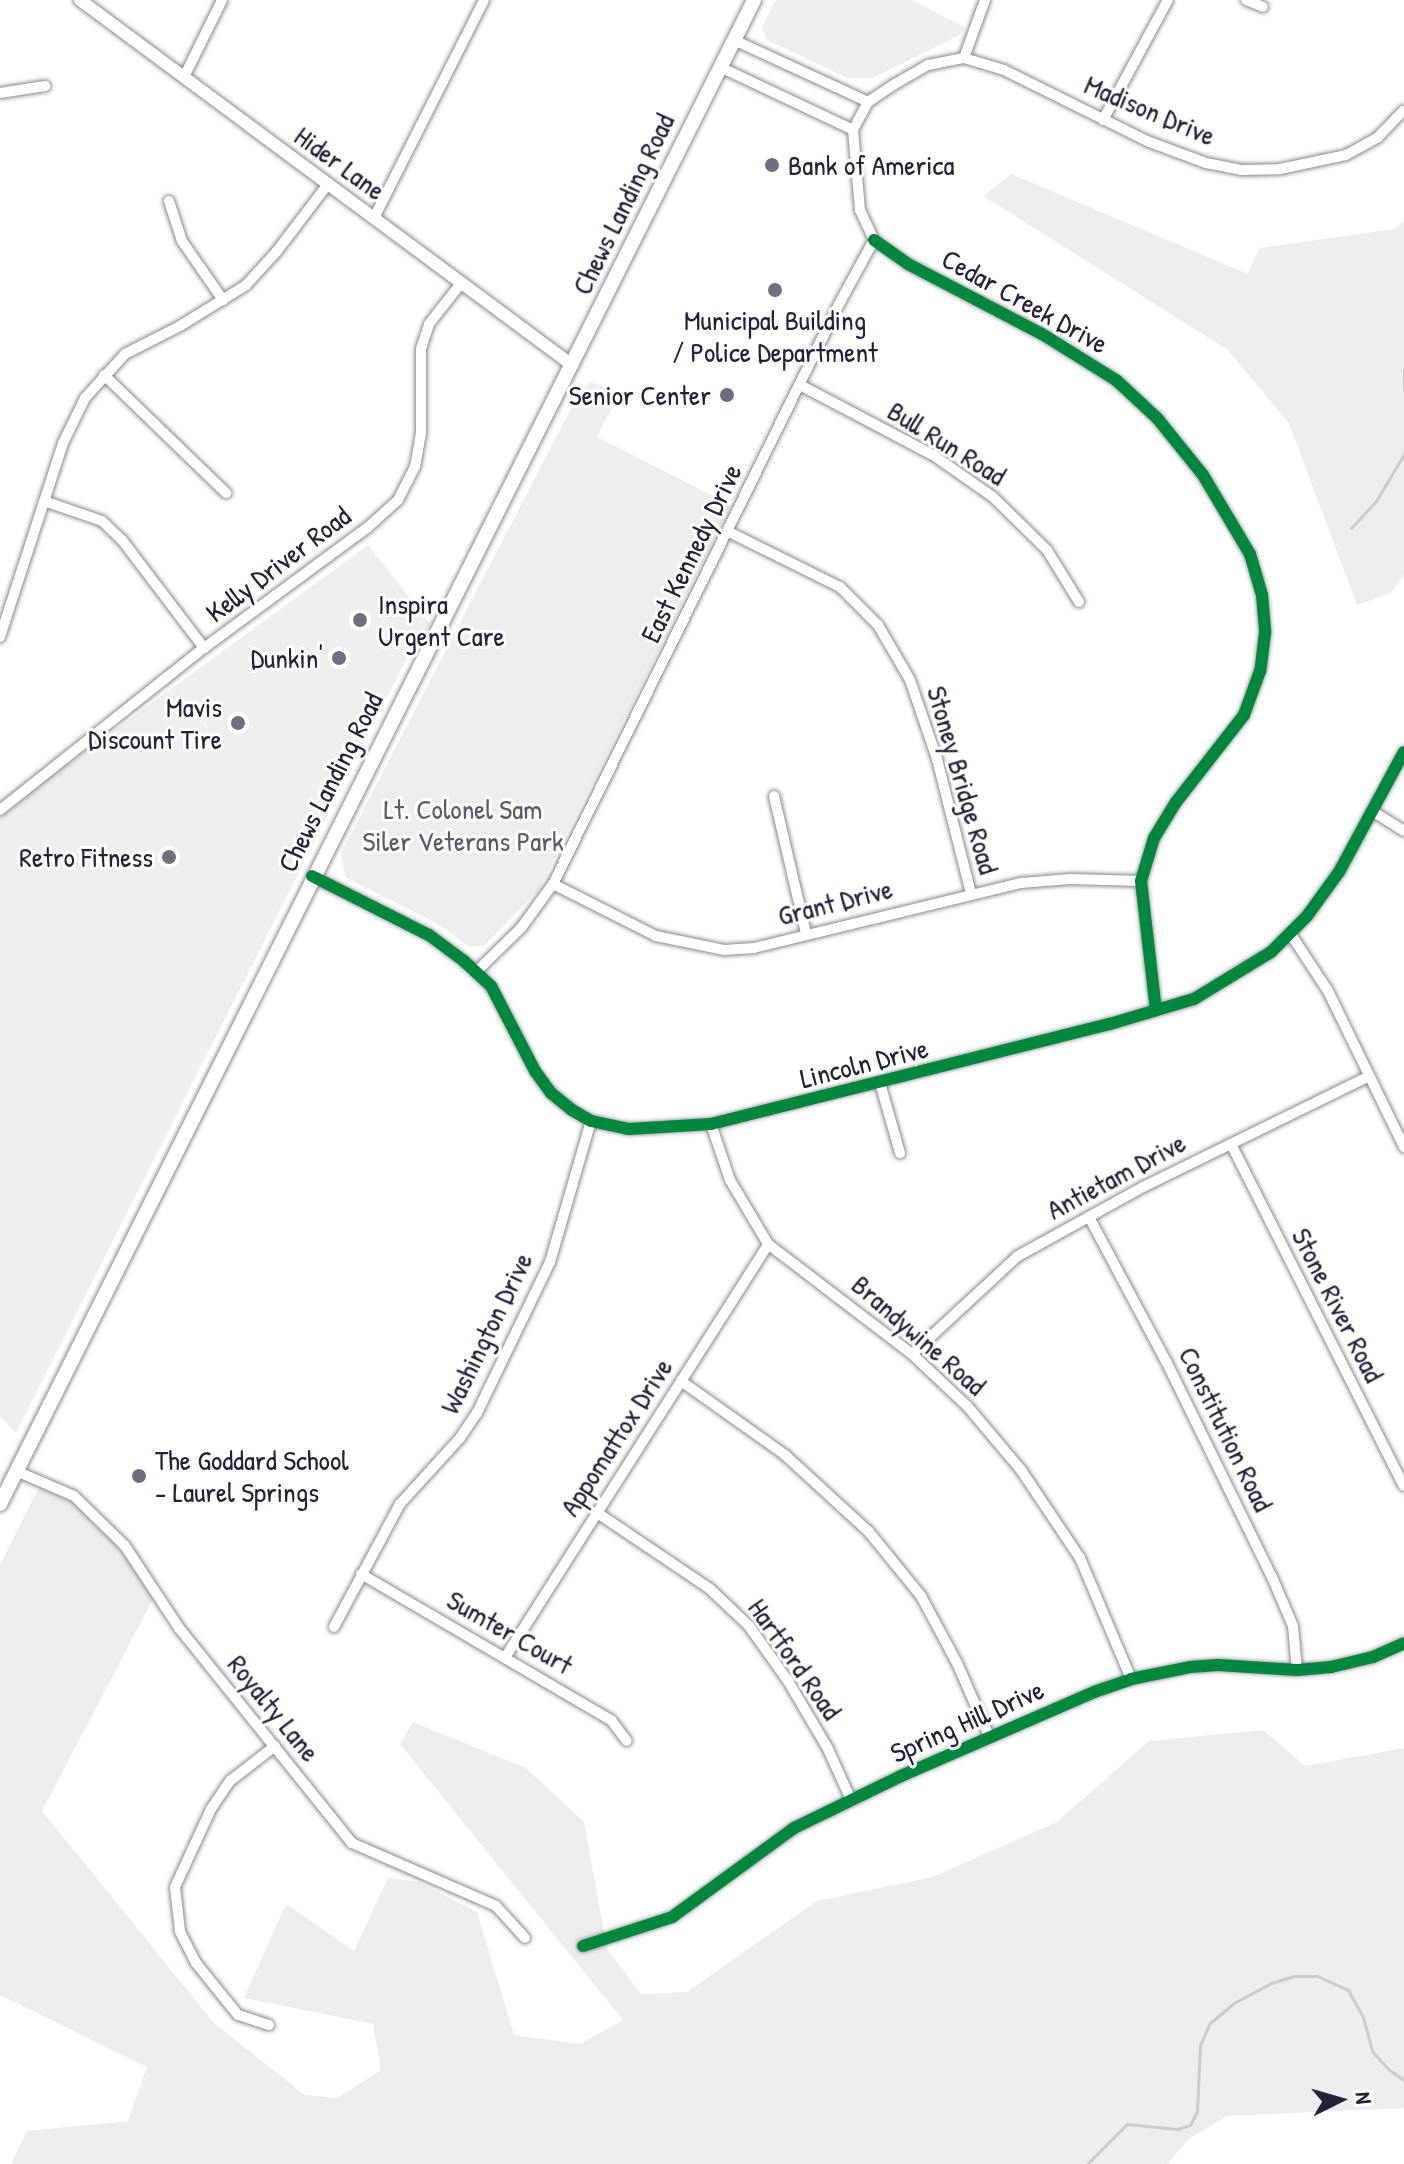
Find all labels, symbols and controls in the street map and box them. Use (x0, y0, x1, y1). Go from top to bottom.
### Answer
street label: Madison Drive (1080, 67, 1220, 153)
street label: Chews Landing Road (565, 108, 681, 300)
street label: Hider Lane (288, 119, 392, 207)
place label: Bank of America (788, 148, 954, 182)
marker: Bank of America (763, 156, 781, 174)
street label: Cedar Creek Drive (936, 242, 1114, 360)
marker: Municipal Building / Police Department (766, 281, 784, 299)
place label: Municipal Building / Police Department (672, 303, 878, 369)
place label: Senior Center (569, 378, 711, 412)
marker: Senior Center (718, 386, 736, 404)
street label: Bull Run Road (882, 394, 1012, 492)
street label: East Kennedy Drive (633, 458, 749, 648)
street label: Kelly Driver Road (199, 499, 357, 629)
place label: Inspira Urgent Care (378, 587, 505, 653)
marker: Inspira Urgent Care (349, 609, 371, 631)
place label: Dunkin' (251, 641, 323, 675)
marker: Dunkin' (330, 649, 348, 667)
street label: Stoney Bridge Road (920, 682, 1006, 878)
street label: Chews Landing Road (270, 687, 390, 877)
place label: Mavis Discount Tire (88, 690, 222, 756)
marker: Mavis Discount Tire (229, 714, 247, 732)
park label: Lt. Colonel Sam Siler Veterans Park (362, 792, 564, 858)
place label: Retro Fitness (19, 840, 153, 874)
marker: Retro Fitness (160, 848, 178, 866)
street label: Grant Drive (774, 872, 896, 932)
street label: Lincoln Drive (797, 1031, 931, 1095)
street label: Antietam Drive (1041, 1125, 1191, 1227)
street label: Stone River Road (1285, 1222, 1391, 1388)
street label: Washington Drive (433, 1247, 539, 1419)
street label: Brandywine Road (845, 1268, 993, 1402)
street label: Constitution Road (1172, 1341, 1280, 1517)
street label: Appomattox Drive (553, 1352, 679, 1522)
place label: The Goddard School - Laurel Springs (155, 1443, 349, 1509)
marker: The Goddard School - Laurel Springs (130, 1467, 148, 1485)
street label: Sumter Court (441, 1583, 579, 1681)
street label: Hartford Road (741, 1592, 849, 1726)
street label: Royalty Lane (221, 1648, 327, 1768)
street label: Spring Hill Drive (885, 1672, 1049, 1770)
north arrow (1300, 2060, 1380, 2140)
text: N (1348, 2091, 1379, 2105)

